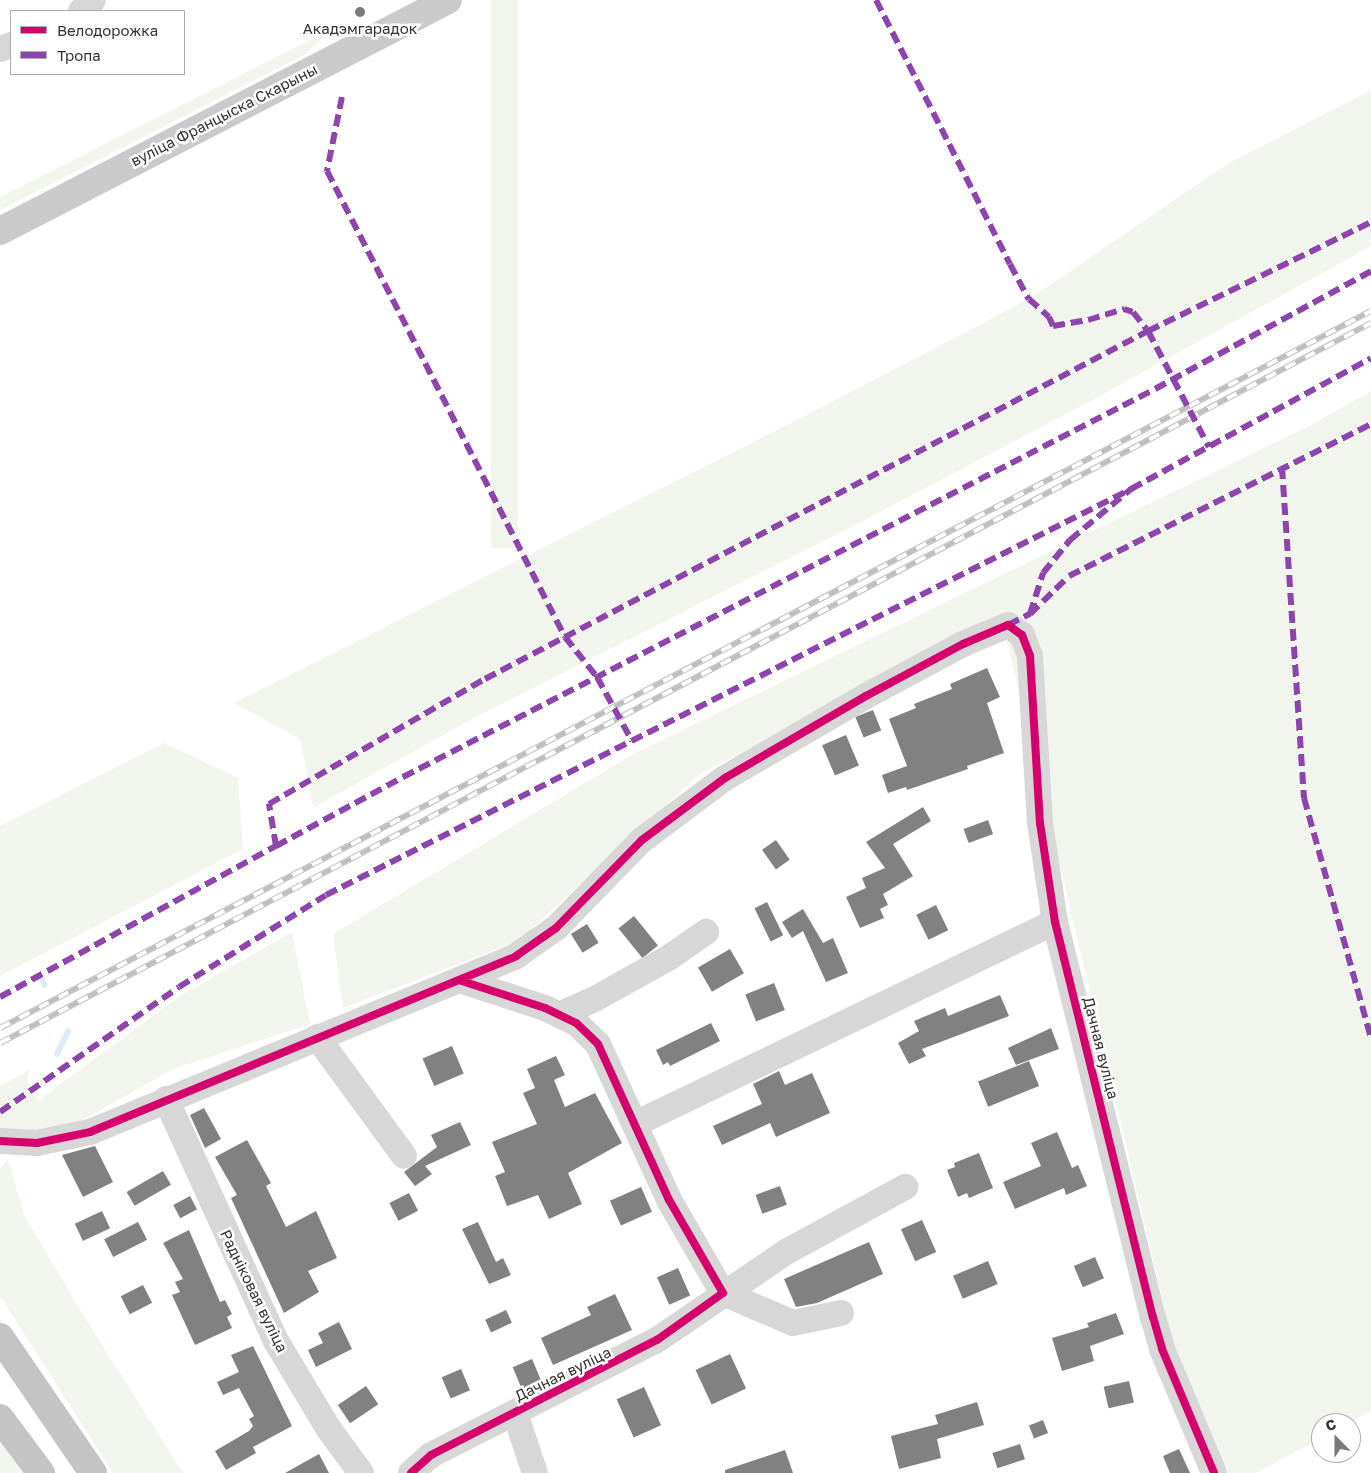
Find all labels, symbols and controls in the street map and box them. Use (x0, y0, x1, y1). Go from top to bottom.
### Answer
marker: Акадэмгарадок (354, 6, 366, 18)
legend (10, 10, 185, 75)
place label: Акадэмгарадок (303, 20, 417, 38)
text: Велодорожка (57, 21, 158, 39)
text: Тропа (57, 46, 101, 64)
street label: вуліца Францыска Скарыны (128, 60, 320, 170)
street label: Дачная вуліца (1080, 995, 1122, 1101)
street label: Радніковая вуліца (217, 1227, 291, 1355)
street label: Дачная вуліца (512, 1343, 614, 1405)
north arrow (1311, 1413, 1361, 1463)
text: С (1323, 1415, 1338, 1434)

